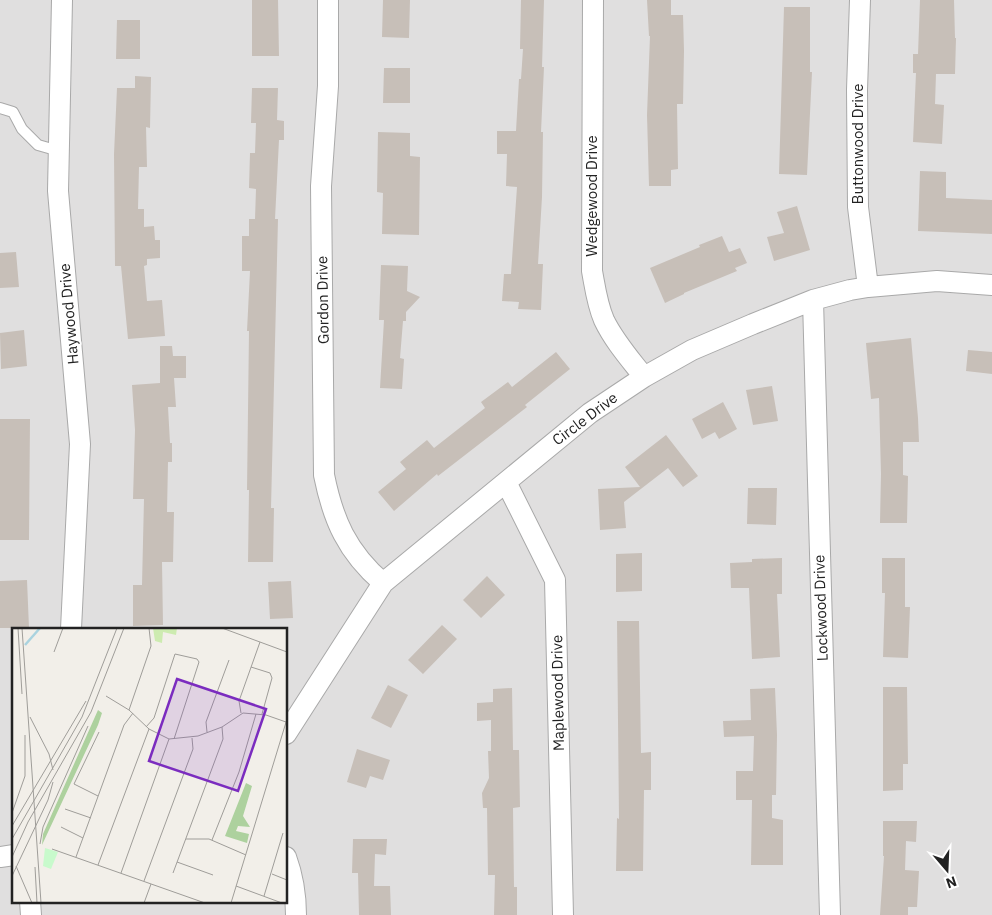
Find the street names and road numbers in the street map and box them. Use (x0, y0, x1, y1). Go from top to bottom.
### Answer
street label: Buttonwood Drive (848, 84, 867, 204)
street label: Wedgewood Drive (582, 135, 601, 257)
street label: Gordon Drive (312, 256, 333, 344)
street label: Haywood Drive (55, 263, 82, 365)
street label: Circle Drive (548, 388, 621, 449)
street label: Lockwood Drive (809, 554, 832, 662)
street label: Maplewood Drive (547, 635, 568, 751)

